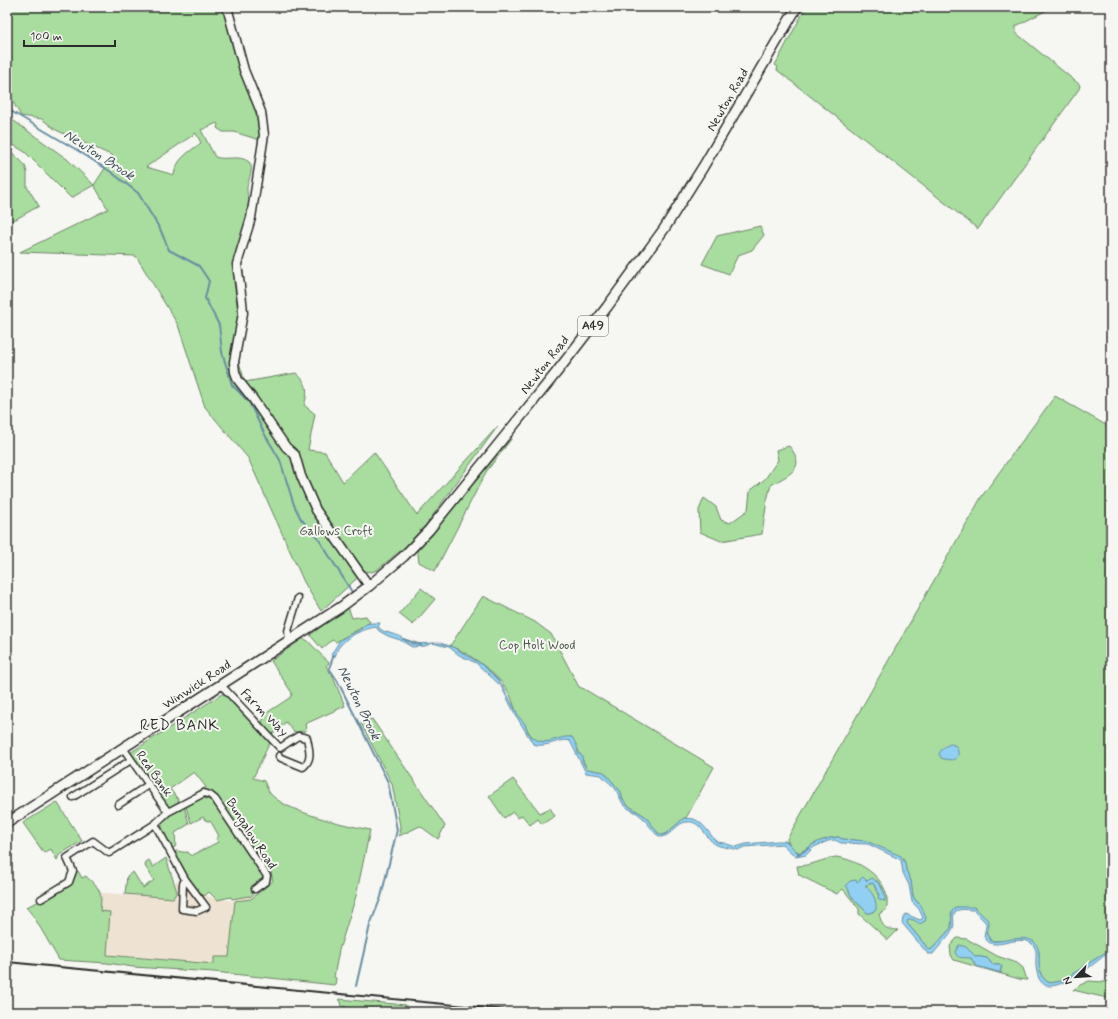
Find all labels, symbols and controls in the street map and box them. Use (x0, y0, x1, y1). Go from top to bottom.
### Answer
scale bar (24, 22, 115, 48)
text: 100 m (30, 29, 62, 45)
street label: Newton Road (703, 65, 753, 135)
water label: Newton Brook (60, 126, 138, 185)
road number: A49 (578, 316, 608, 336)
street label: Newton Road (517, 332, 573, 398)
park label: Gallows Croft (299, 523, 373, 540)
park label: Cop Holt Wood (499, 637, 575, 654)
street label: Winwick Road (160, 657, 234, 713)
water label: Newton Brook (333, 663, 385, 744)
street label: Farm Way (236, 685, 292, 741)
district label: RED BANK (140, 716, 220, 736)
street label: Red Bank (132, 748, 177, 801)
street label: Bungalow Road (221, 795, 280, 873)
north arrow (1056, 957, 1096, 997)
text: N (1060, 975, 1076, 987)

